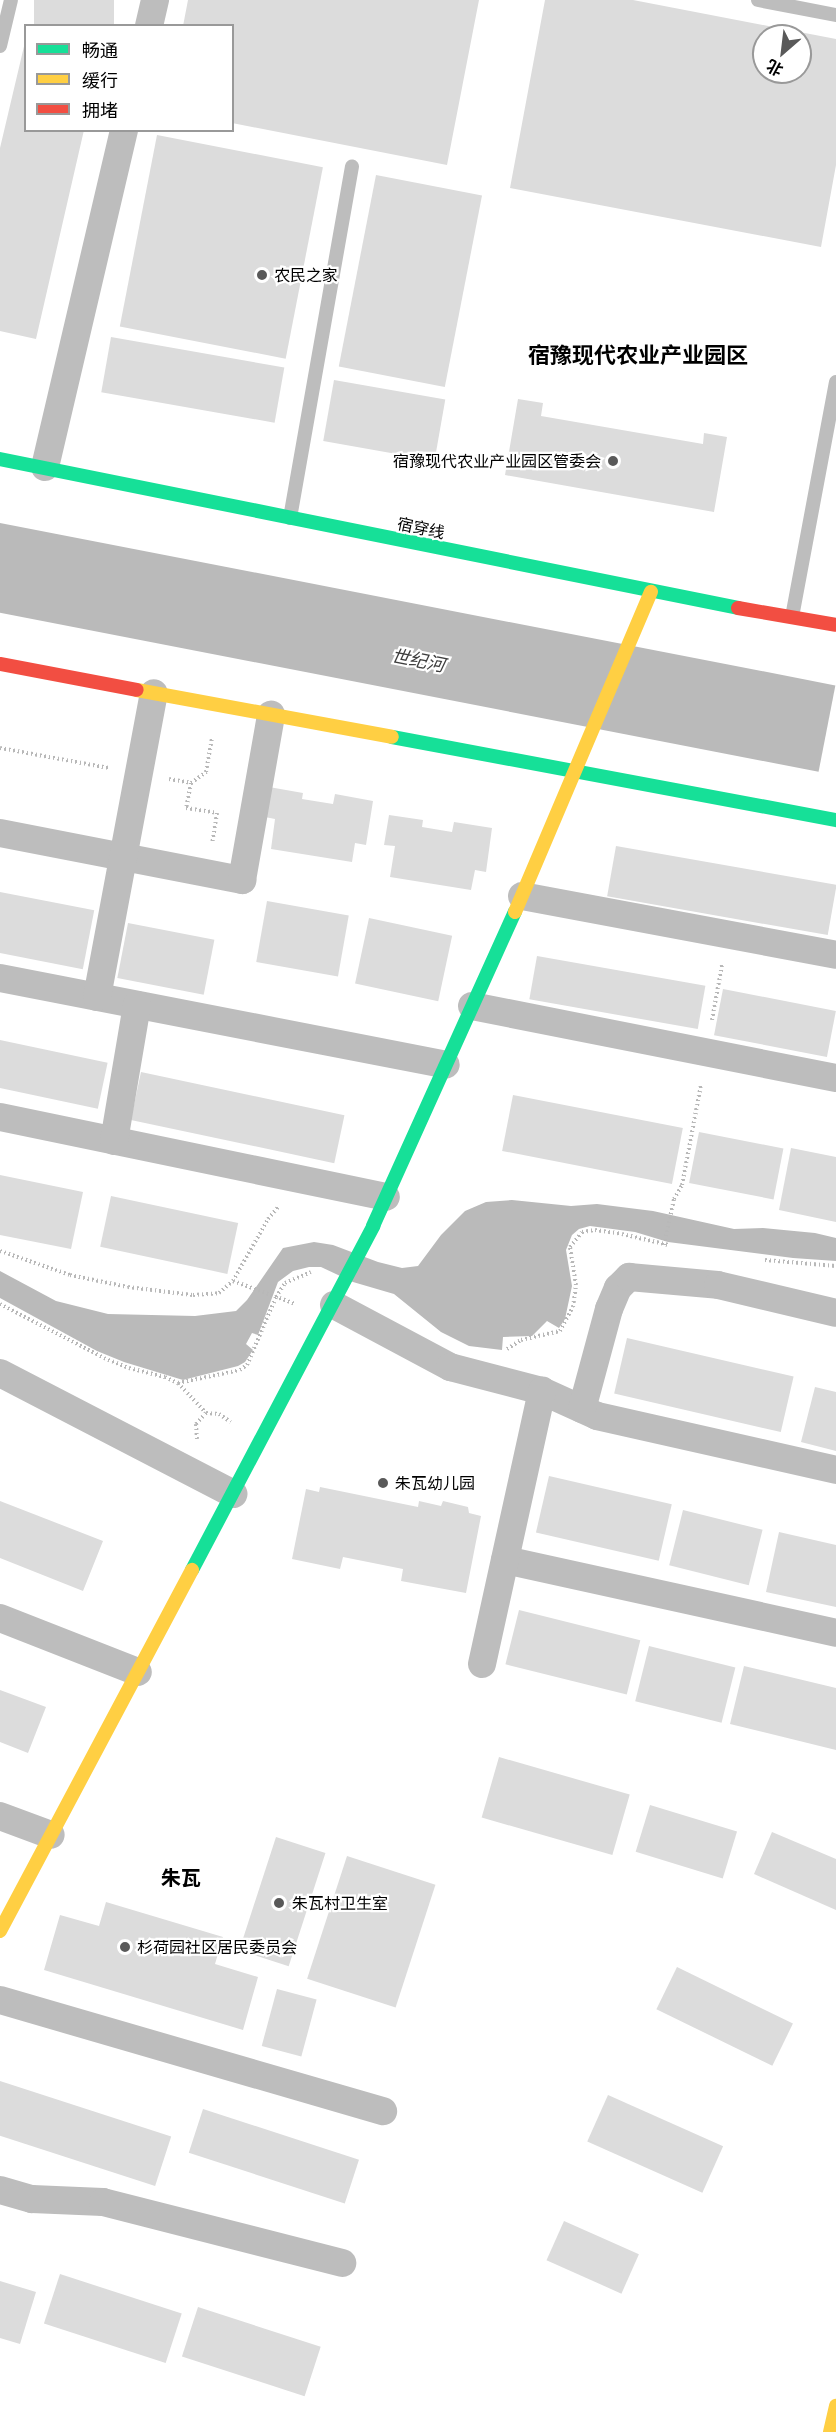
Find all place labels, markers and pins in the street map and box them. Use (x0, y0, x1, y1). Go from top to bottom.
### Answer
place label: 农民之家 (274, 265, 338, 285)
marker: 农民之家 (255, 268, 269, 282)
place label: 宿豫现代农业产业园区管委会 (393, 451, 601, 471)
marker: 宿豫现代农业产业园区管委会 (606, 454, 620, 468)
place label: 朱瓦幼儿园 (395, 1473, 475, 1493)
marker: 朱瓦幼儿园 (376, 1476, 390, 1490)
place label: 朱瓦村卫生室 (292, 1893, 388, 1913)
marker: 朱瓦村卫生室 (270, 1894, 288, 1912)
place label: 杉荷园社区居民委员会 (137, 1937, 297, 1957)
marker: 杉荷园社区居民委员会 (118, 1940, 132, 1954)

